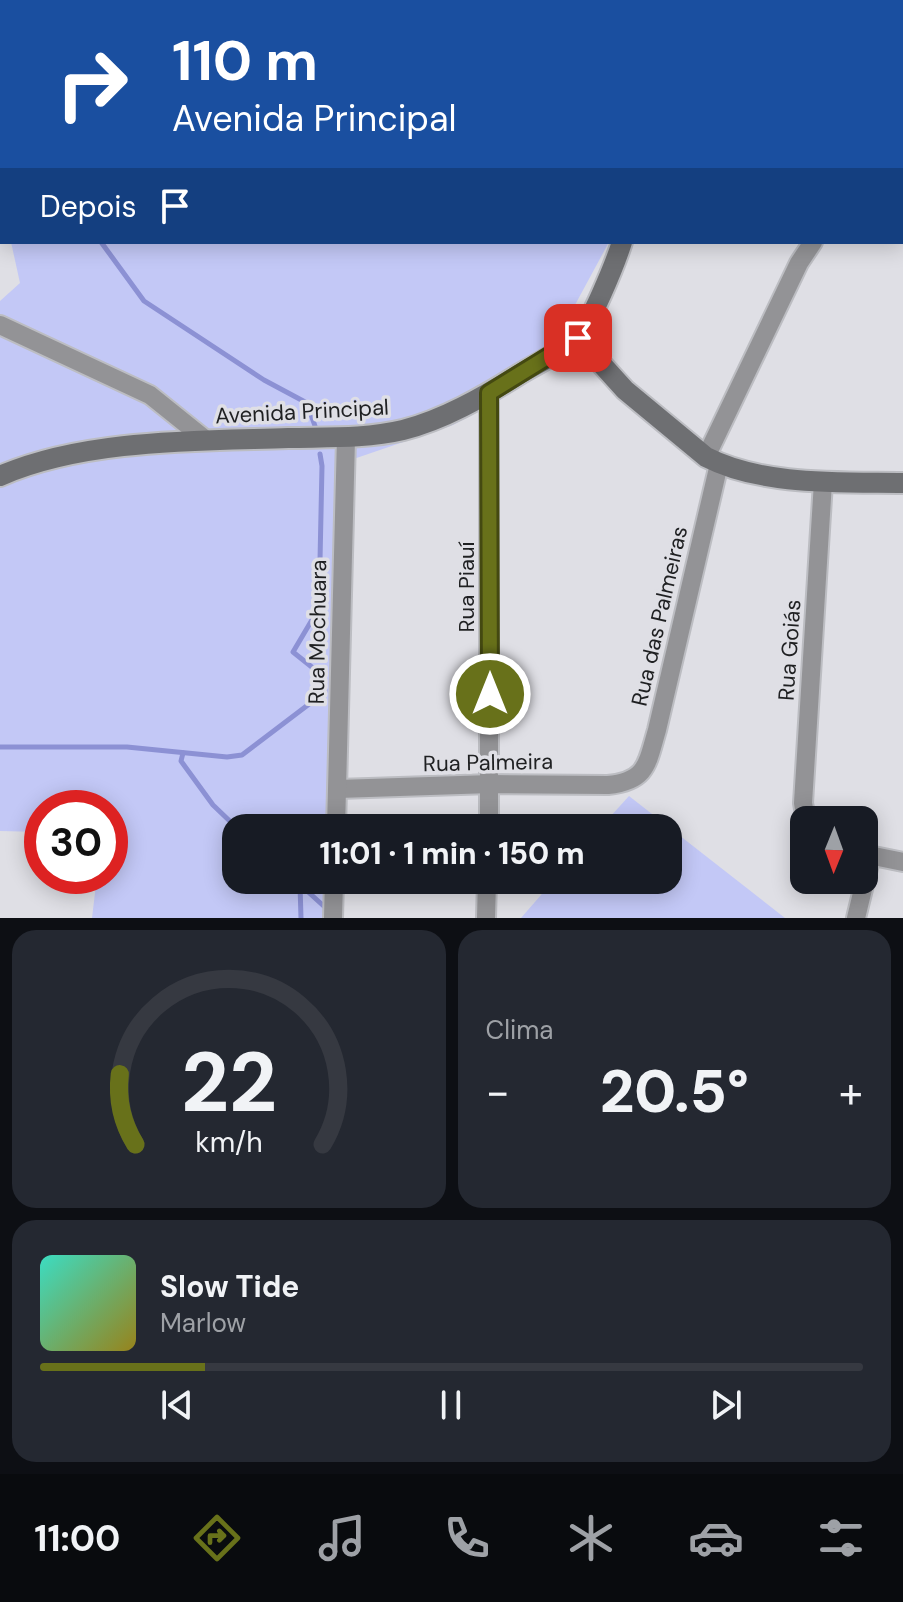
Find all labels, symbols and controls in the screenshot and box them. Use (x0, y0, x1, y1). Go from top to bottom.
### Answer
text: 110 m (172, 24, 318, 97)
icon: right (40, 32, 144, 136)
text: Avenida Principal (172, 95, 457, 142)
icon: arrive (153, 184, 197, 228)
text: Depois (40, 187, 137, 226)
pin (544, 304, 612, 372)
icon: arrive (556, 316, 600, 360)
street label: Avenida Principal (214, 392, 390, 431)
street label: Rua das Palmeiras (625, 523, 694, 709)
street label: Rua Piauí (452, 541, 481, 633)
street label: Rua Mochuara (302, 559, 333, 705)
street label: Rua Goiás (771, 598, 808, 702)
position arrow (448, 652, 532, 736)
street label: Rua Palmeira (423, 747, 553, 778)
speed limit sign: 30 (24, 790, 128, 894)
north arrow (790, 806, 878, 894)
map controls (790, 806, 878, 894)
text: 11:01 · 1 min · 150 m (319, 834, 585, 873)
text: Clima (486, 1013, 554, 1047)
text: 22 (181, 1028, 277, 1137)
text: 20.5° (600, 1052, 749, 1131)
text: − (486, 1063, 510, 1121)
text: + (839, 1063, 863, 1121)
text: km/h (195, 1124, 263, 1161)
text: Slow Tide (160, 1267, 299, 1306)
text: Marlow (160, 1306, 246, 1340)
icon: previous (155, 1383, 199, 1427)
icon: pause (429, 1383, 473, 1427)
icon: next (704, 1383, 748, 1427)
icon: directions (189, 1510, 245, 1566)
icon: music (314, 1510, 370, 1566)
icon: phone (439, 1510, 495, 1566)
icon: climate (563, 1510, 619, 1566)
icon: car (688, 1510, 744, 1566)
icon: filters (813, 1510, 869, 1566)
text: 11:00 (34, 1515, 120, 1562)

